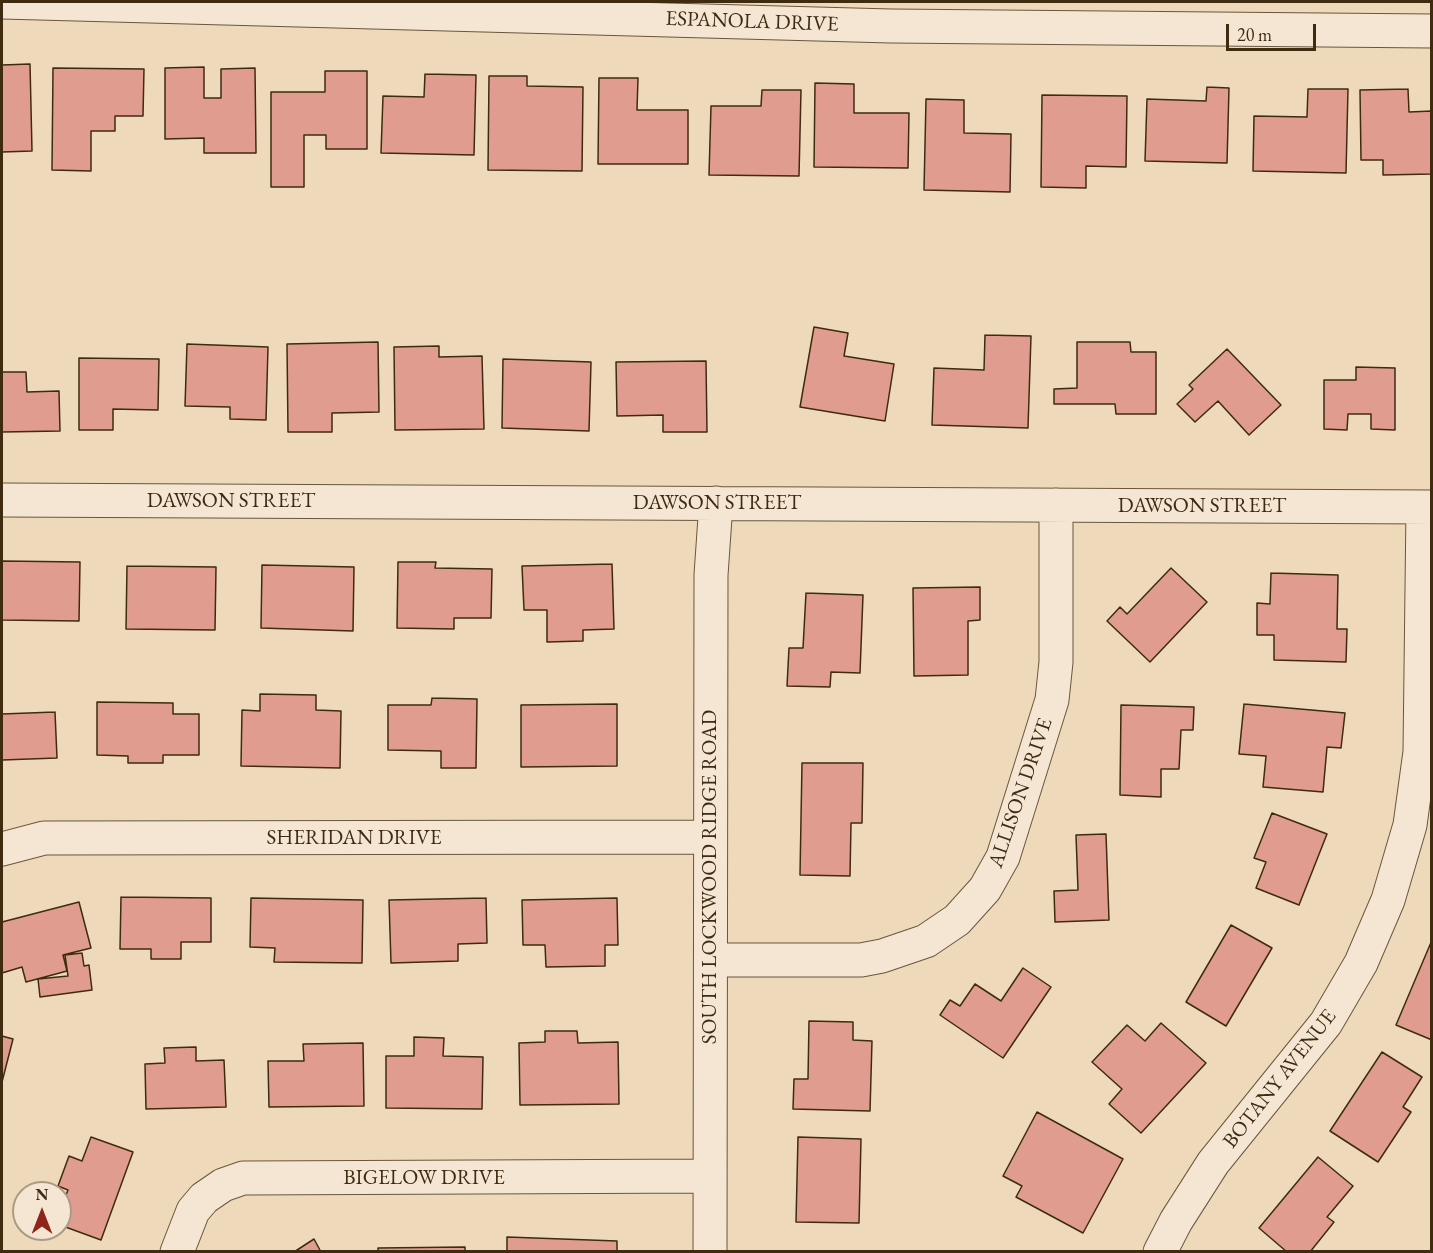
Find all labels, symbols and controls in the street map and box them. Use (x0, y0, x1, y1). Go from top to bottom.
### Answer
street label: ESPANOLA DRIVE (665, 6, 839, 38)
scale bar (1229, 12, 1319, 50)
text: 20 m (1237, 23, 1272, 46)
street label: DAWSON STREET (147, 488, 315, 514)
street label: DAWSON STREET (633, 490, 801, 516)
street label: DAWSON STREET (1118, 493, 1286, 519)
street label: SOUTH LOCKWOOD RIDGE ROAD (697, 710, 723, 1044)
street label: ALLISON DRIVE (984, 715, 1058, 871)
street label: SHERIDAN DRIVE (266, 825, 442, 851)
street label: BOTANY AVENUE (1218, 1005, 1342, 1153)
street label: BIGELOW DRIVE (343, 1165, 505, 1191)
north arrow (12, 1181, 72, 1241)
text: N (36, 1184, 48, 1205)

